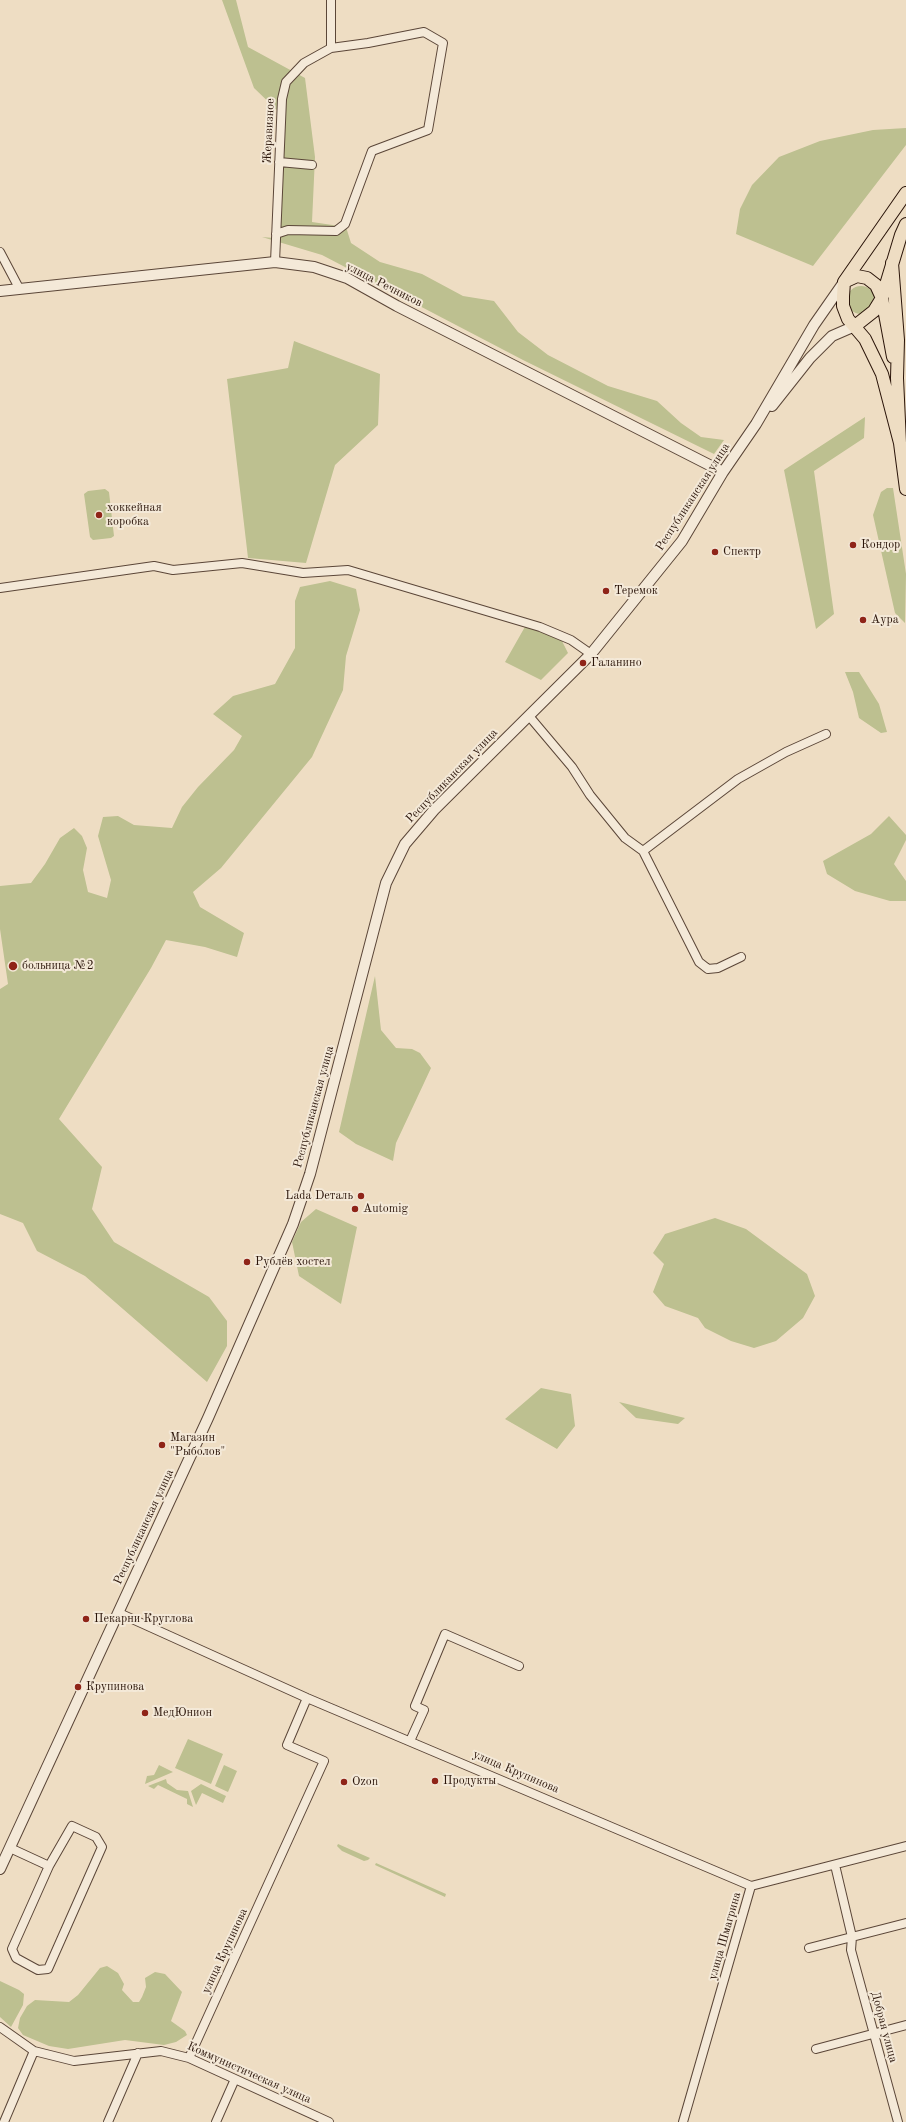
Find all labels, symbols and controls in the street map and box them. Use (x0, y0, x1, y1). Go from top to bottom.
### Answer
street label: Жеравизное (260, 98, 278, 164)
street label: улица Речников (343, 260, 425, 310)
street label: Республиканская улица (653, 440, 733, 554)
place label: хоккейная коробка (107, 501, 162, 529)
marker: хоккейная коробка (94, 510, 104, 520)
place label: Кондор (861, 538, 900, 552)
marker: Кондор (848, 540, 858, 550)
place label: Спектр (723, 545, 761, 559)
marker: Спектр (710, 547, 720, 557)
place label: Теремок (614, 584, 658, 598)
marker: Теремок (601, 586, 611, 596)
place label: Аура (871, 613, 899, 627)
marker: Аура (858, 615, 868, 625)
place label: Галанино (591, 656, 642, 670)
marker: Галанино (578, 658, 588, 668)
street label: Республиканская улица (403, 726, 501, 826)
place label: больница №2 (22, 959, 94, 973)
marker: больница №2 (7, 960, 19, 972)
street label: Республиканская улица (291, 1044, 337, 1170)
place label: Lada Dеталь (285, 1189, 353, 1203)
marker: Lada Dеталь (356, 1191, 366, 1201)
place label: Automig (363, 1202, 408, 1216)
marker: Automig (350, 1204, 360, 1214)
place label: Рублёв хостел (255, 1255, 331, 1269)
marker: Рублёв хостел (242, 1257, 252, 1267)
place label: Магазин "Рыболов" (170, 1431, 225, 1459)
marker: Магазин "Рыболов" (157, 1440, 167, 1450)
street label: Республиканская улица (111, 1467, 177, 1587)
place label: Пекарни Круглова (94, 1612, 193, 1626)
marker: Пекарни Круглова (81, 1614, 91, 1624)
place label: Крупинова (86, 1680, 144, 1694)
marker: Крупинова (73, 1682, 83, 1692)
place label: МедЮнион (153, 1706, 212, 1720)
marker: МедЮнион (140, 1708, 150, 1718)
street label: улица Крупинова (471, 1747, 561, 1797)
place label: Продукты (443, 1774, 496, 1788)
place label: Ozon (352, 1775, 378, 1789)
marker: Продукты (430, 1776, 440, 1786)
marker: Ozon (339, 1777, 349, 1787)
street label: улица Шмагрина (706, 1891, 744, 1981)
street label: улица Крупинова (199, 1906, 251, 1996)
street label: Добрая улица (868, 1990, 900, 2064)
street label: Коммунистическая улица (185, 2039, 313, 2107)

